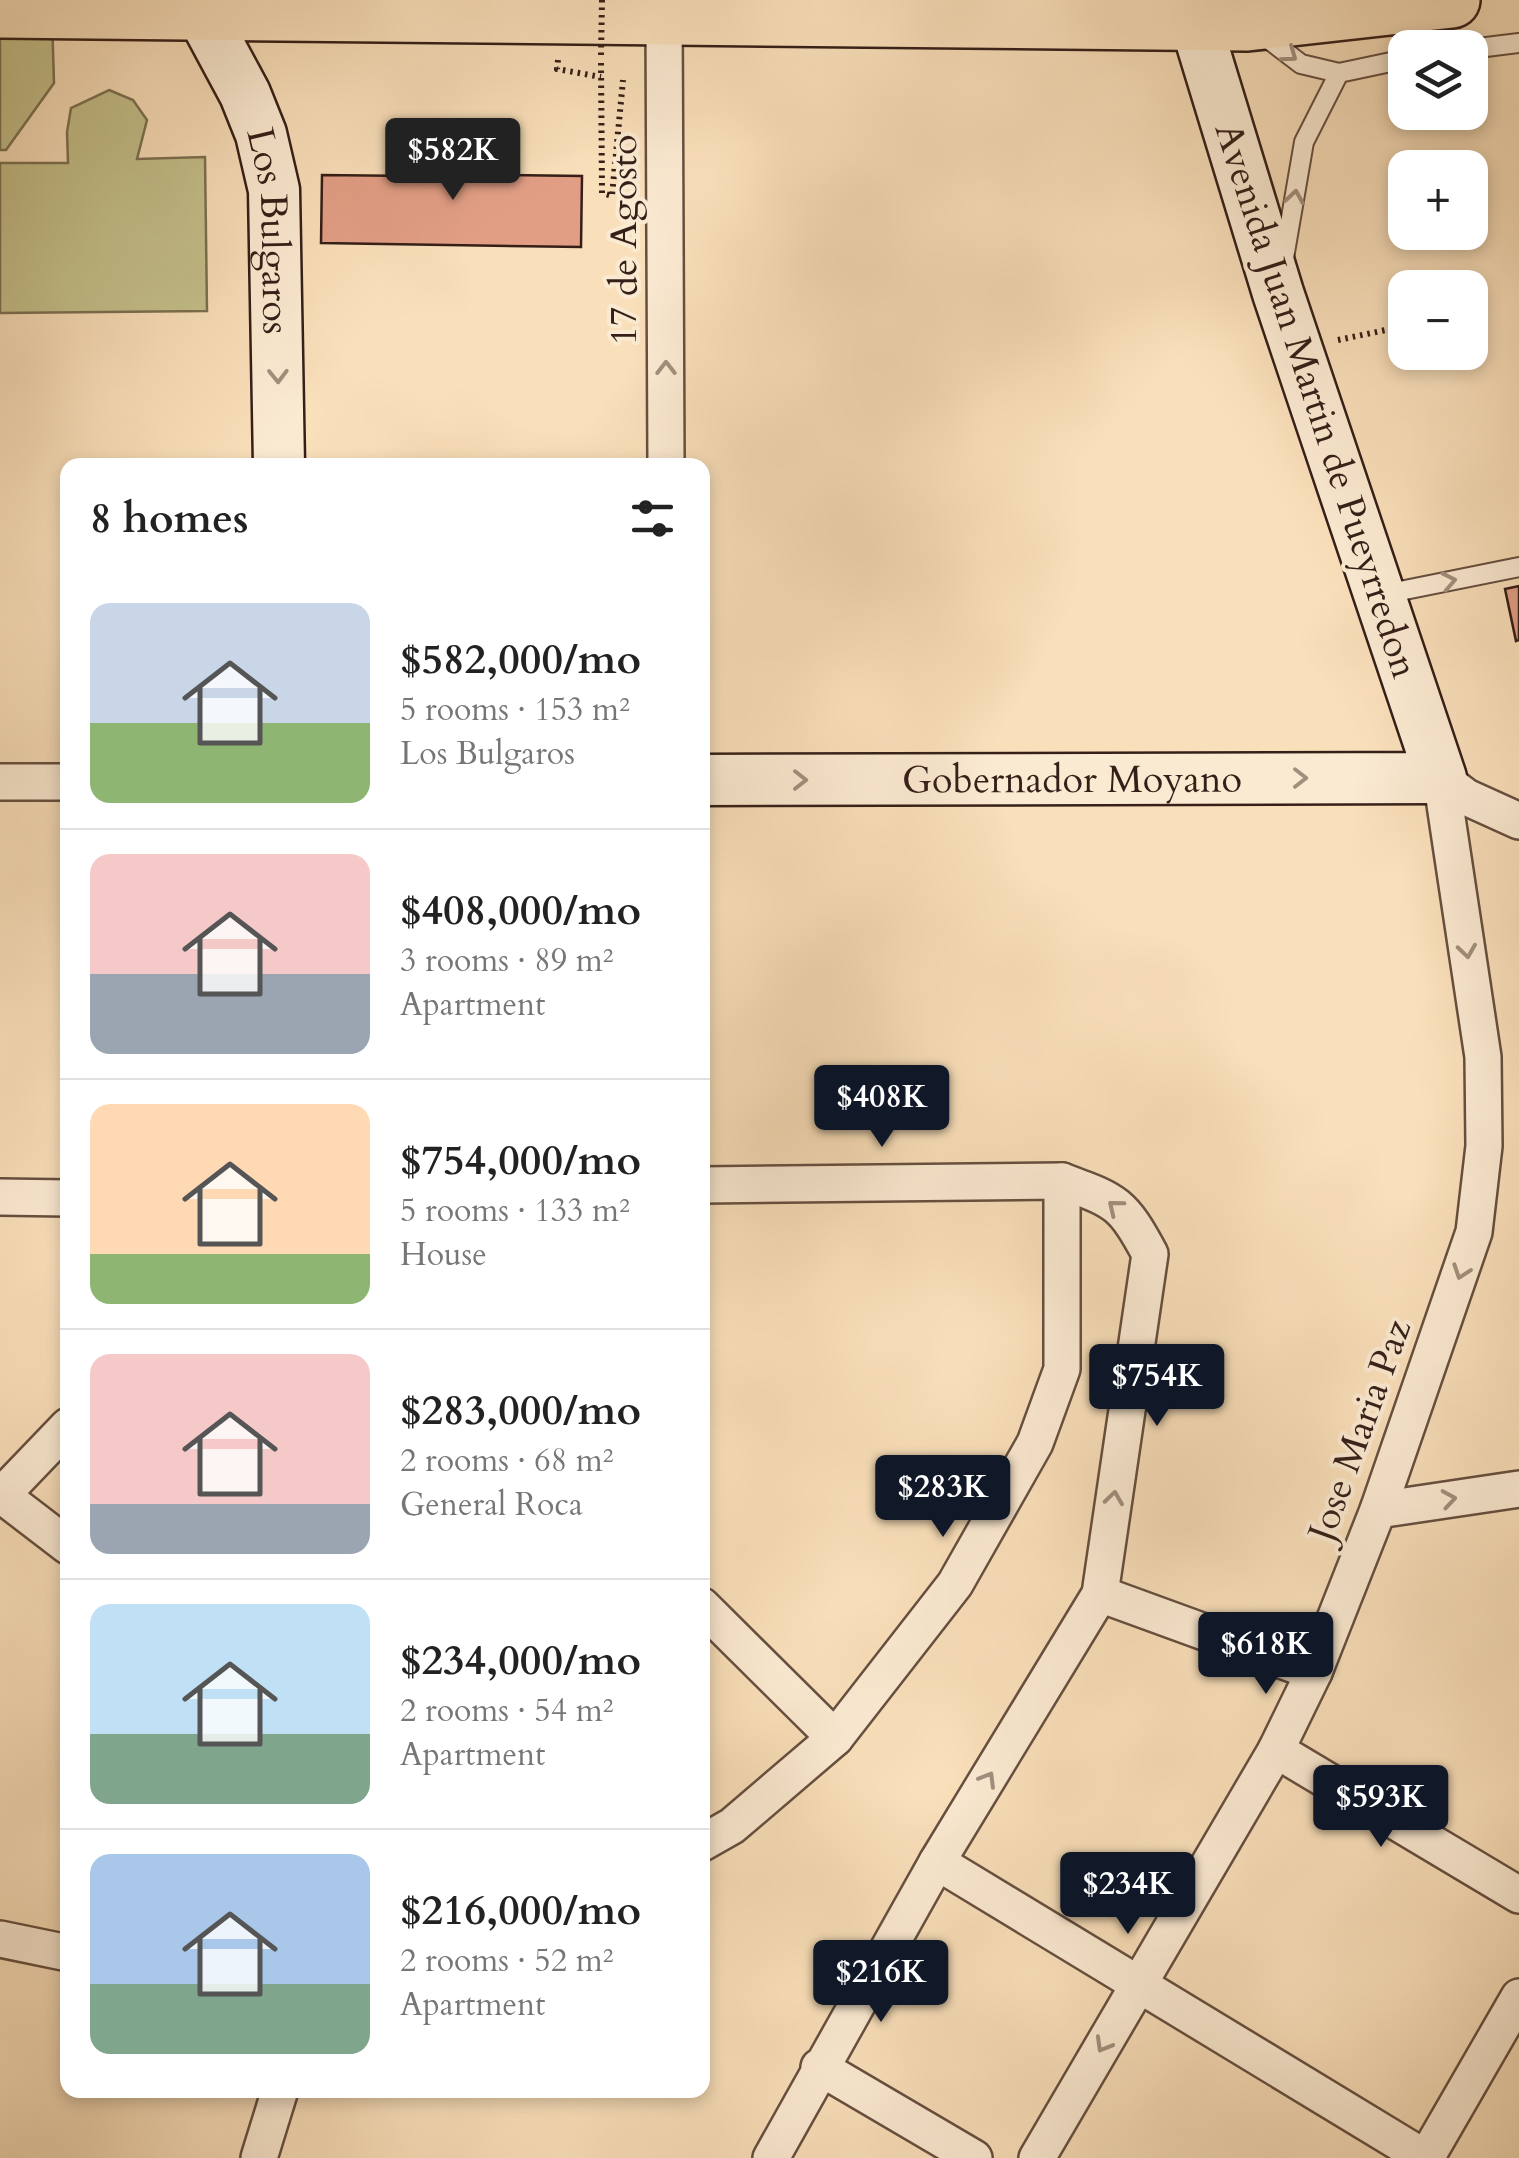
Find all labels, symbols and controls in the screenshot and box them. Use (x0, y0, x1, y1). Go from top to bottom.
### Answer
map controls (1388, 30, 1488, 370)
button: layers (1388, 30, 1488, 130)
one-way arrow (1278, 43, 1297, 61)
street label: Avenida Juan Martin de Pueyrredon (1202, 116, 1431, 685)
pin: $582K (383, 118, 523, 203)
street label: Los Bulgaros (233, 123, 302, 335)
text: $582K (407, 128, 499, 172)
street label: 17 de Agosto (598, 135, 650, 345)
button: + (1388, 150, 1488, 250)
one-way arrow (1283, 188, 1304, 205)
button: − (1388, 270, 1488, 370)
one-way arrow (655, 359, 677, 374)
one-way arrow (268, 369, 289, 385)
text: 8 homes (90, 490, 248, 547)
icon: filters (625, 491, 680, 546)
one-way arrow (1441, 571, 1457, 592)
text: $582,000/mo (400, 631, 641, 688)
icon: home (170, 643, 290, 763)
text: 5 rooms · 153 m² (400, 688, 630, 732)
text: Los Bulgaros (400, 732, 575, 776)
street label: Gobernador Moyano (902, 754, 1242, 806)
one-way arrow (1292, 767, 1308, 789)
one-way arrow (792, 769, 808, 791)
text: $408,000/mo (400, 882, 641, 939)
icon: home (170, 894, 290, 1014)
text: 3 rooms · 89 m² (400, 939, 613, 983)
one-way arrow (1456, 943, 1477, 959)
text: Apartment (400, 983, 545, 1027)
pin: $408K (812, 1065, 952, 1150)
text: $408K (836, 1075, 928, 1119)
text: $754,000/mo (400, 1132, 641, 1189)
icon: home (170, 1144, 290, 1264)
text: 5 rooms · 133 m² (400, 1189, 630, 1233)
one-way arrow (1108, 1201, 1126, 1219)
text: House (400, 1233, 487, 1277)
one-way arrow (1452, 1262, 1472, 1279)
street label: Jose Maria Paz (1294, 1312, 1424, 1553)
pin: $754K (1087, 1344, 1227, 1429)
text: $754K (1111, 1354, 1203, 1398)
text: $283,000/mo (400, 1382, 641, 1439)
icon: home (170, 1394, 290, 1514)
text: 2 rooms · 68 m² (400, 1439, 613, 1483)
pin: $283K (873, 1455, 1013, 1540)
text: $283K (897, 1465, 989, 1509)
text: General Roca (400, 1483, 583, 1527)
one-way arrow (1103, 1489, 1124, 1506)
one-way arrow (1440, 1490, 1457, 1511)
pin: $618K (1196, 1612, 1336, 1697)
text: $618K (1220, 1622, 1312, 1666)
text: $234,000/mo (400, 1632, 641, 1689)
icon: home (170, 1644, 290, 1764)
text: 2 rooms · 54 m² (400, 1689, 613, 1733)
text: Apartment (400, 1733, 545, 1777)
pin: $593K (1311, 1765, 1451, 1850)
one-way arrow (976, 1772, 995, 1790)
text: $593K (1335, 1775, 1427, 1819)
pin: $234K (1058, 1852, 1198, 1937)
text: $234K (1082, 1862, 1174, 1906)
text: $216,000/mo (400, 1882, 641, 1939)
icon: home (170, 1894, 290, 2014)
text: 2 rooms · 52 m² (400, 1939, 613, 1983)
pin: $216K (811, 1940, 951, 2025)
text: $216K (835, 1950, 927, 1994)
text: Apartment (400, 1983, 545, 2027)
one-way arrow (1096, 2034, 1115, 2052)

